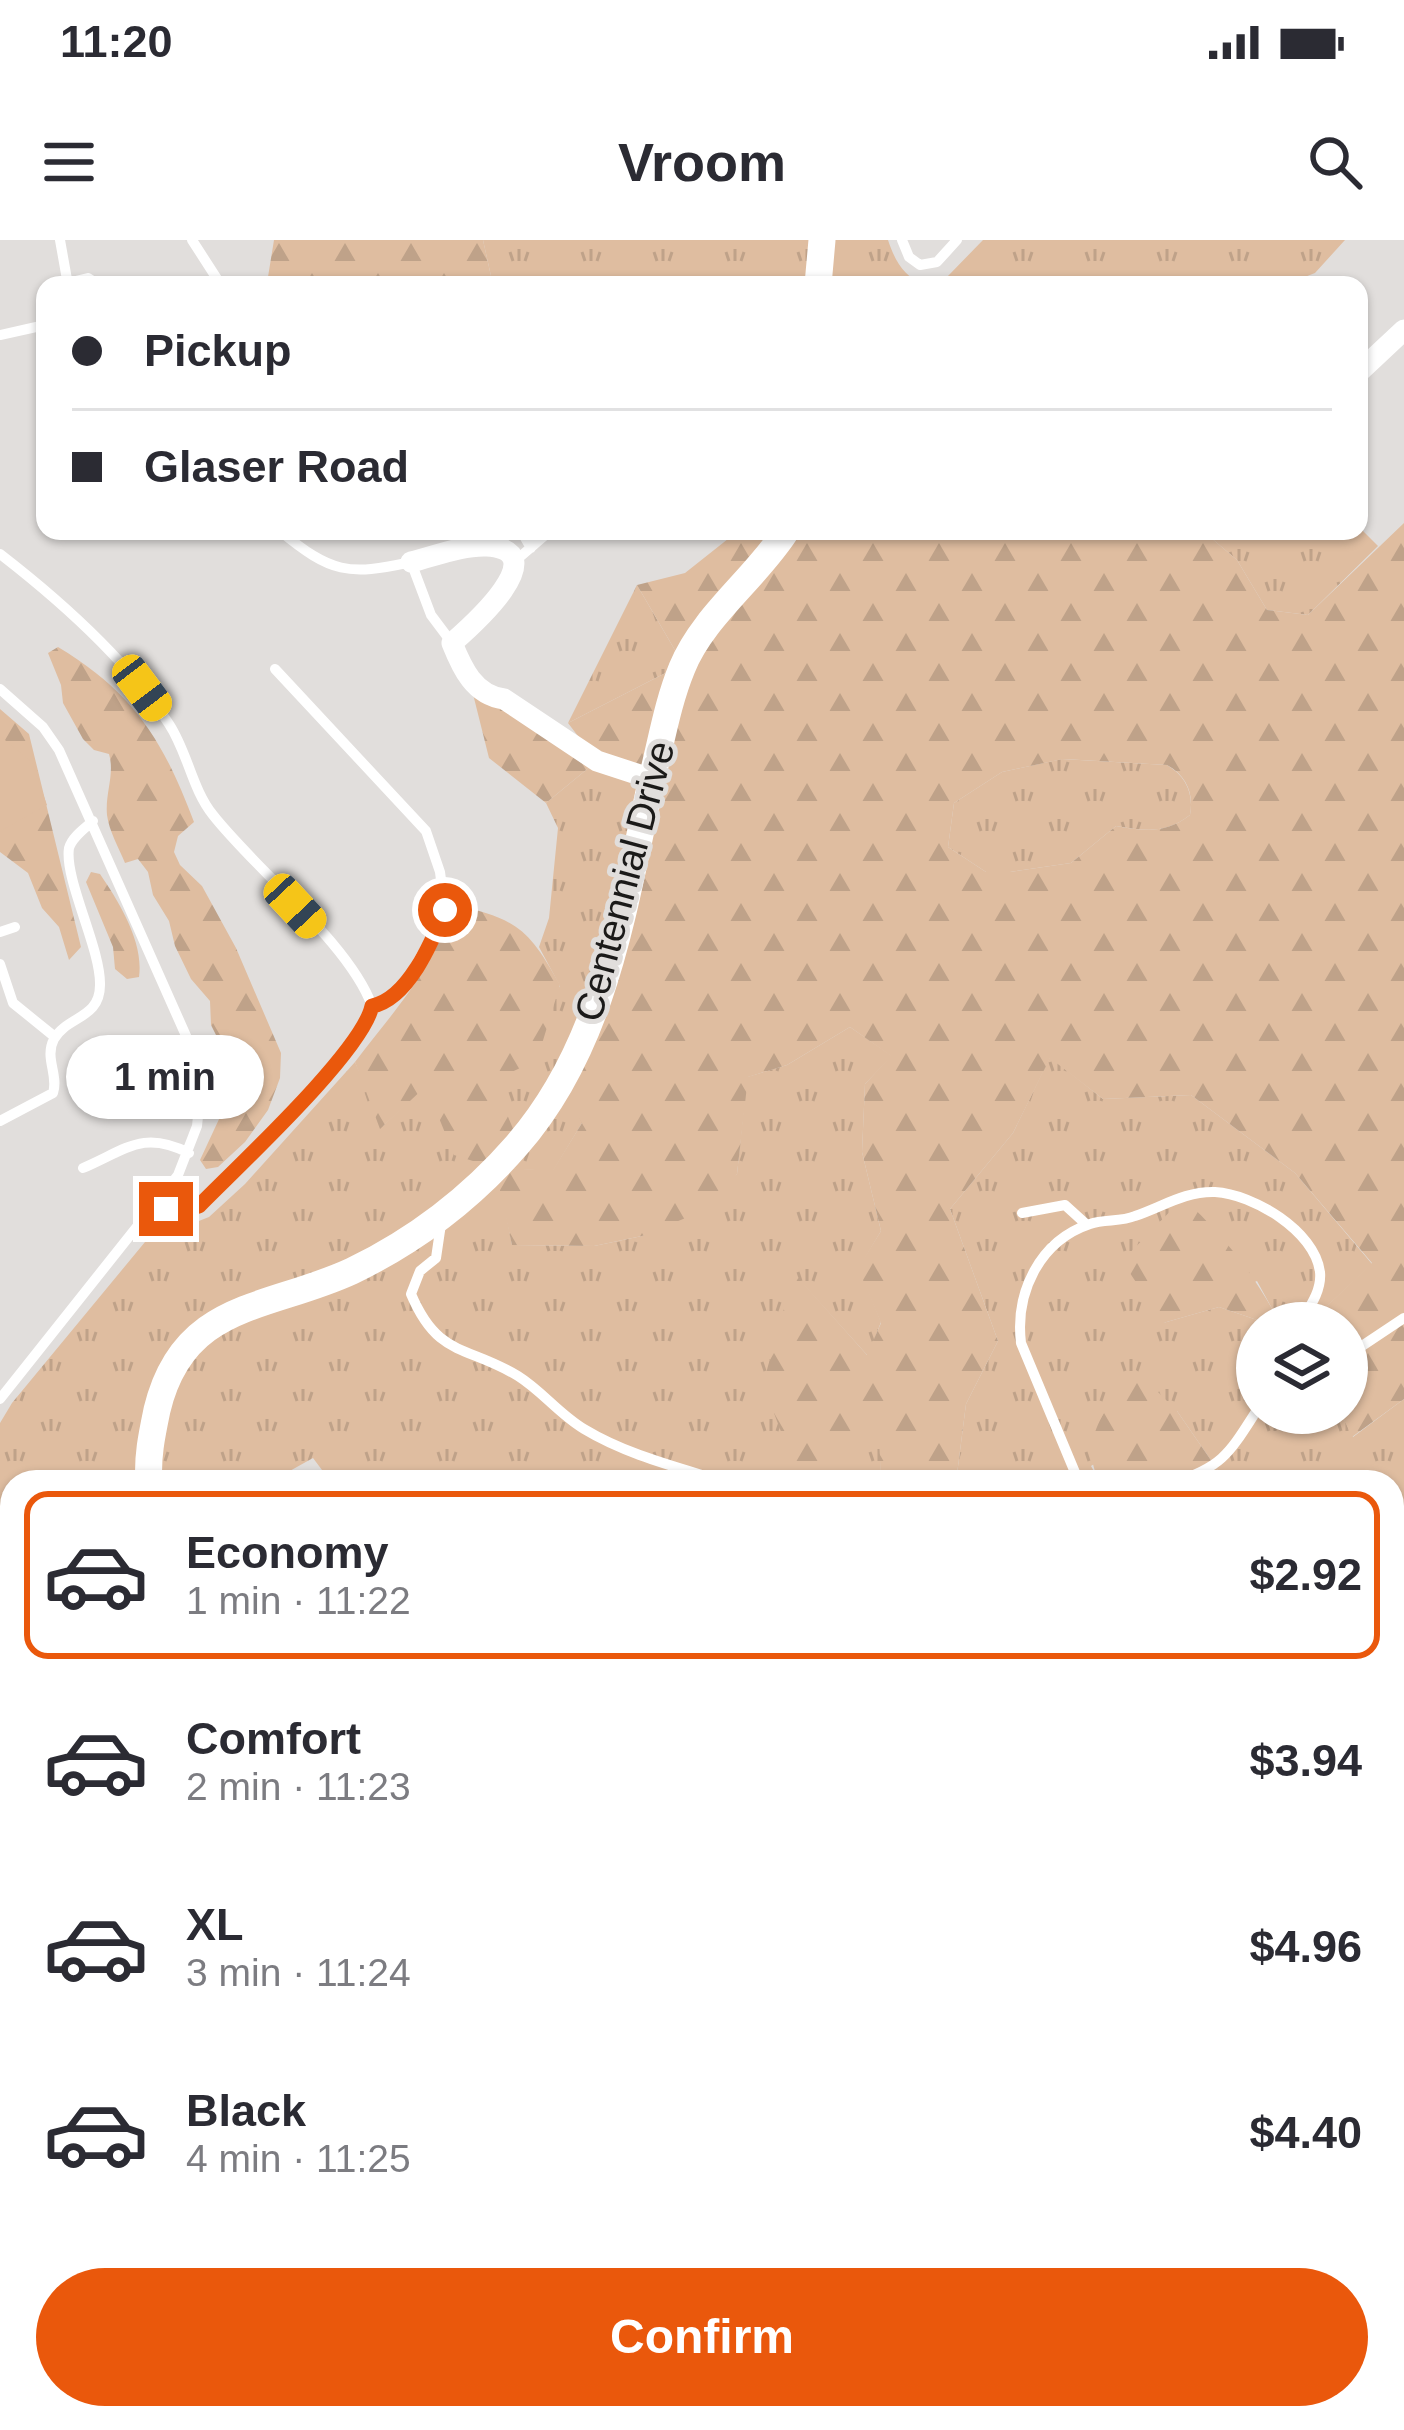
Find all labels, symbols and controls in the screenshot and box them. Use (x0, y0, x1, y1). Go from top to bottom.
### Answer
text: 11:20 (60, 16, 173, 67)
icon: menu (36, 129, 102, 195)
icon: search (1302, 129, 1368, 195)
text: Vroom (618, 132, 786, 192)
text: Pickup (144, 325, 292, 376)
text: Glaser Road (144, 441, 409, 492)
car (106, 648, 178, 728)
street label: Centennial Drive (566, 736, 683, 1026)
car (257, 867, 333, 945)
route start (418, 883, 472, 937)
callout: 1 min (67, 1035, 265, 1119)
text: 1 min (114, 1055, 216, 1098)
route end (139, 1182, 193, 1236)
map controls (1236, 1302, 1368, 1434)
button: layers (1236, 1302, 1368, 1434)
icon: car (42, 1521, 150, 1629)
text: Economy (186, 1527, 389, 1578)
text: $2.92 (1249, 1549, 1362, 1600)
text: 1 min · 11:22 (186, 1579, 411, 1622)
icon: car (42, 1707, 150, 1815)
text: Comfort (186, 1713, 361, 1764)
text: $3.94 (1249, 1735, 1362, 1786)
text: 2 min · 11:23 (186, 1765, 411, 1808)
icon: car (42, 1893, 150, 2001)
text: XL (186, 1899, 244, 1950)
text: $4.96 (1249, 1921, 1362, 1972)
text: 3 min · 11:24 (186, 1951, 411, 1994)
icon: car (42, 2079, 150, 2187)
text: Black (186, 2085, 306, 2136)
text: $4.40 (1249, 2107, 1362, 2158)
text: 4 min · 11:25 (186, 2137, 411, 2180)
button: Confirm (36, 2268, 1368, 2406)

